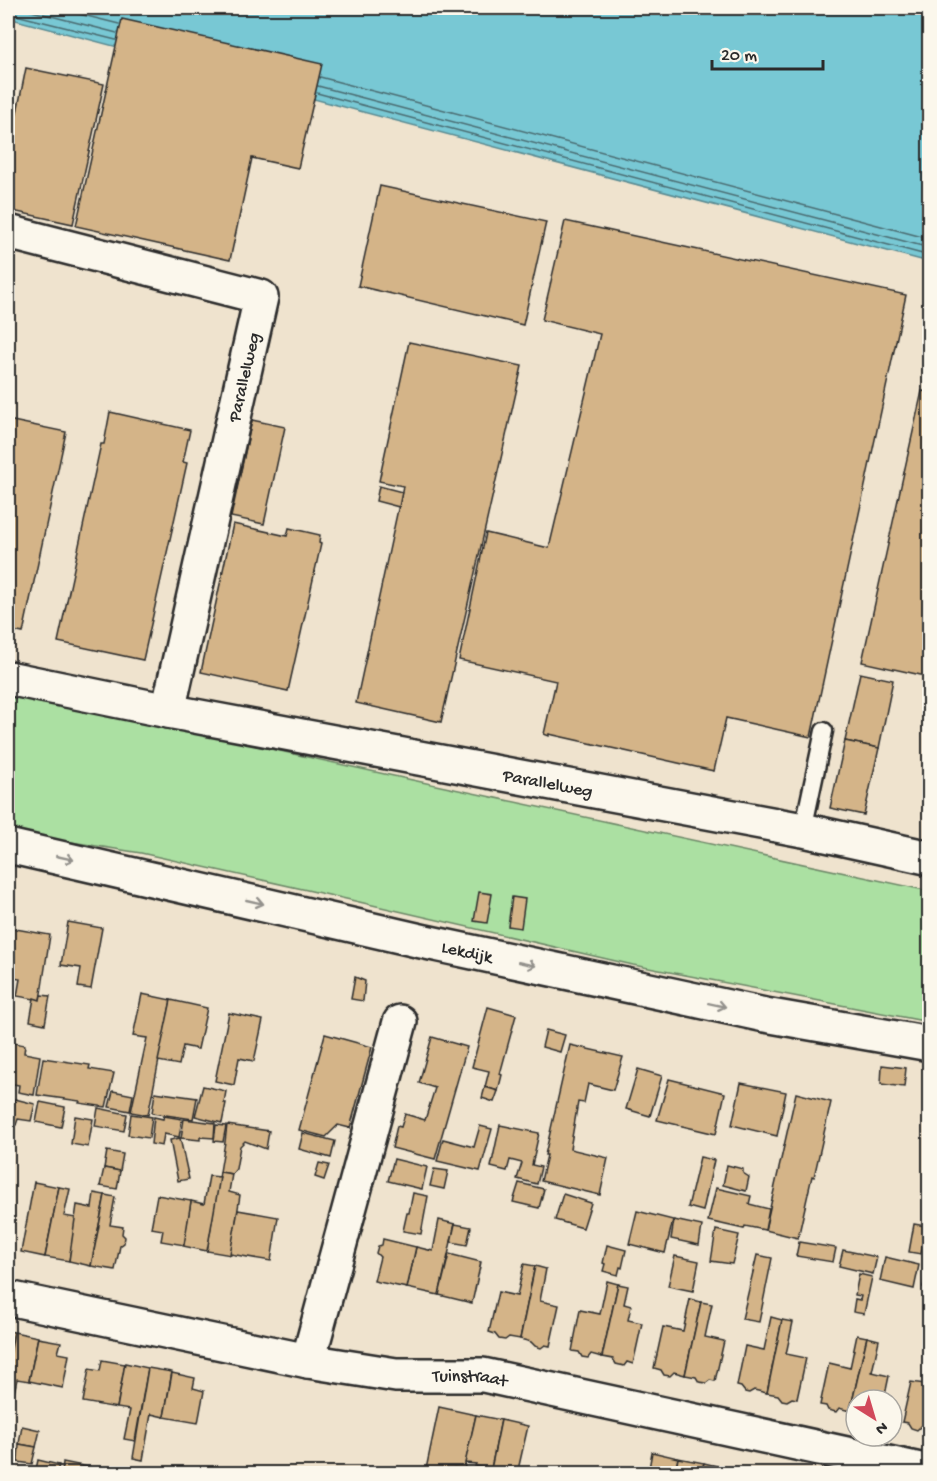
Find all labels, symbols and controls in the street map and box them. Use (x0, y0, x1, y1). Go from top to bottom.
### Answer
scale bar (712, 33, 823, 71)
text: 20 m (721, 46, 757, 67)
street label: Parallelweg (225, 331, 266, 425)
street label: Parallelweg (500, 766, 594, 803)
one-way arrow (54, 853, 74, 864)
one-way arrow (244, 897, 264, 908)
street label: Lekdijk (439, 938, 496, 969)
one-way arrow (517, 958, 536, 970)
one-way arrow (707, 1000, 727, 1011)
street label: Tuinstraat (432, 1367, 511, 1393)
north arrow (844, 1388, 904, 1448)
text: N (871, 1416, 891, 1438)

